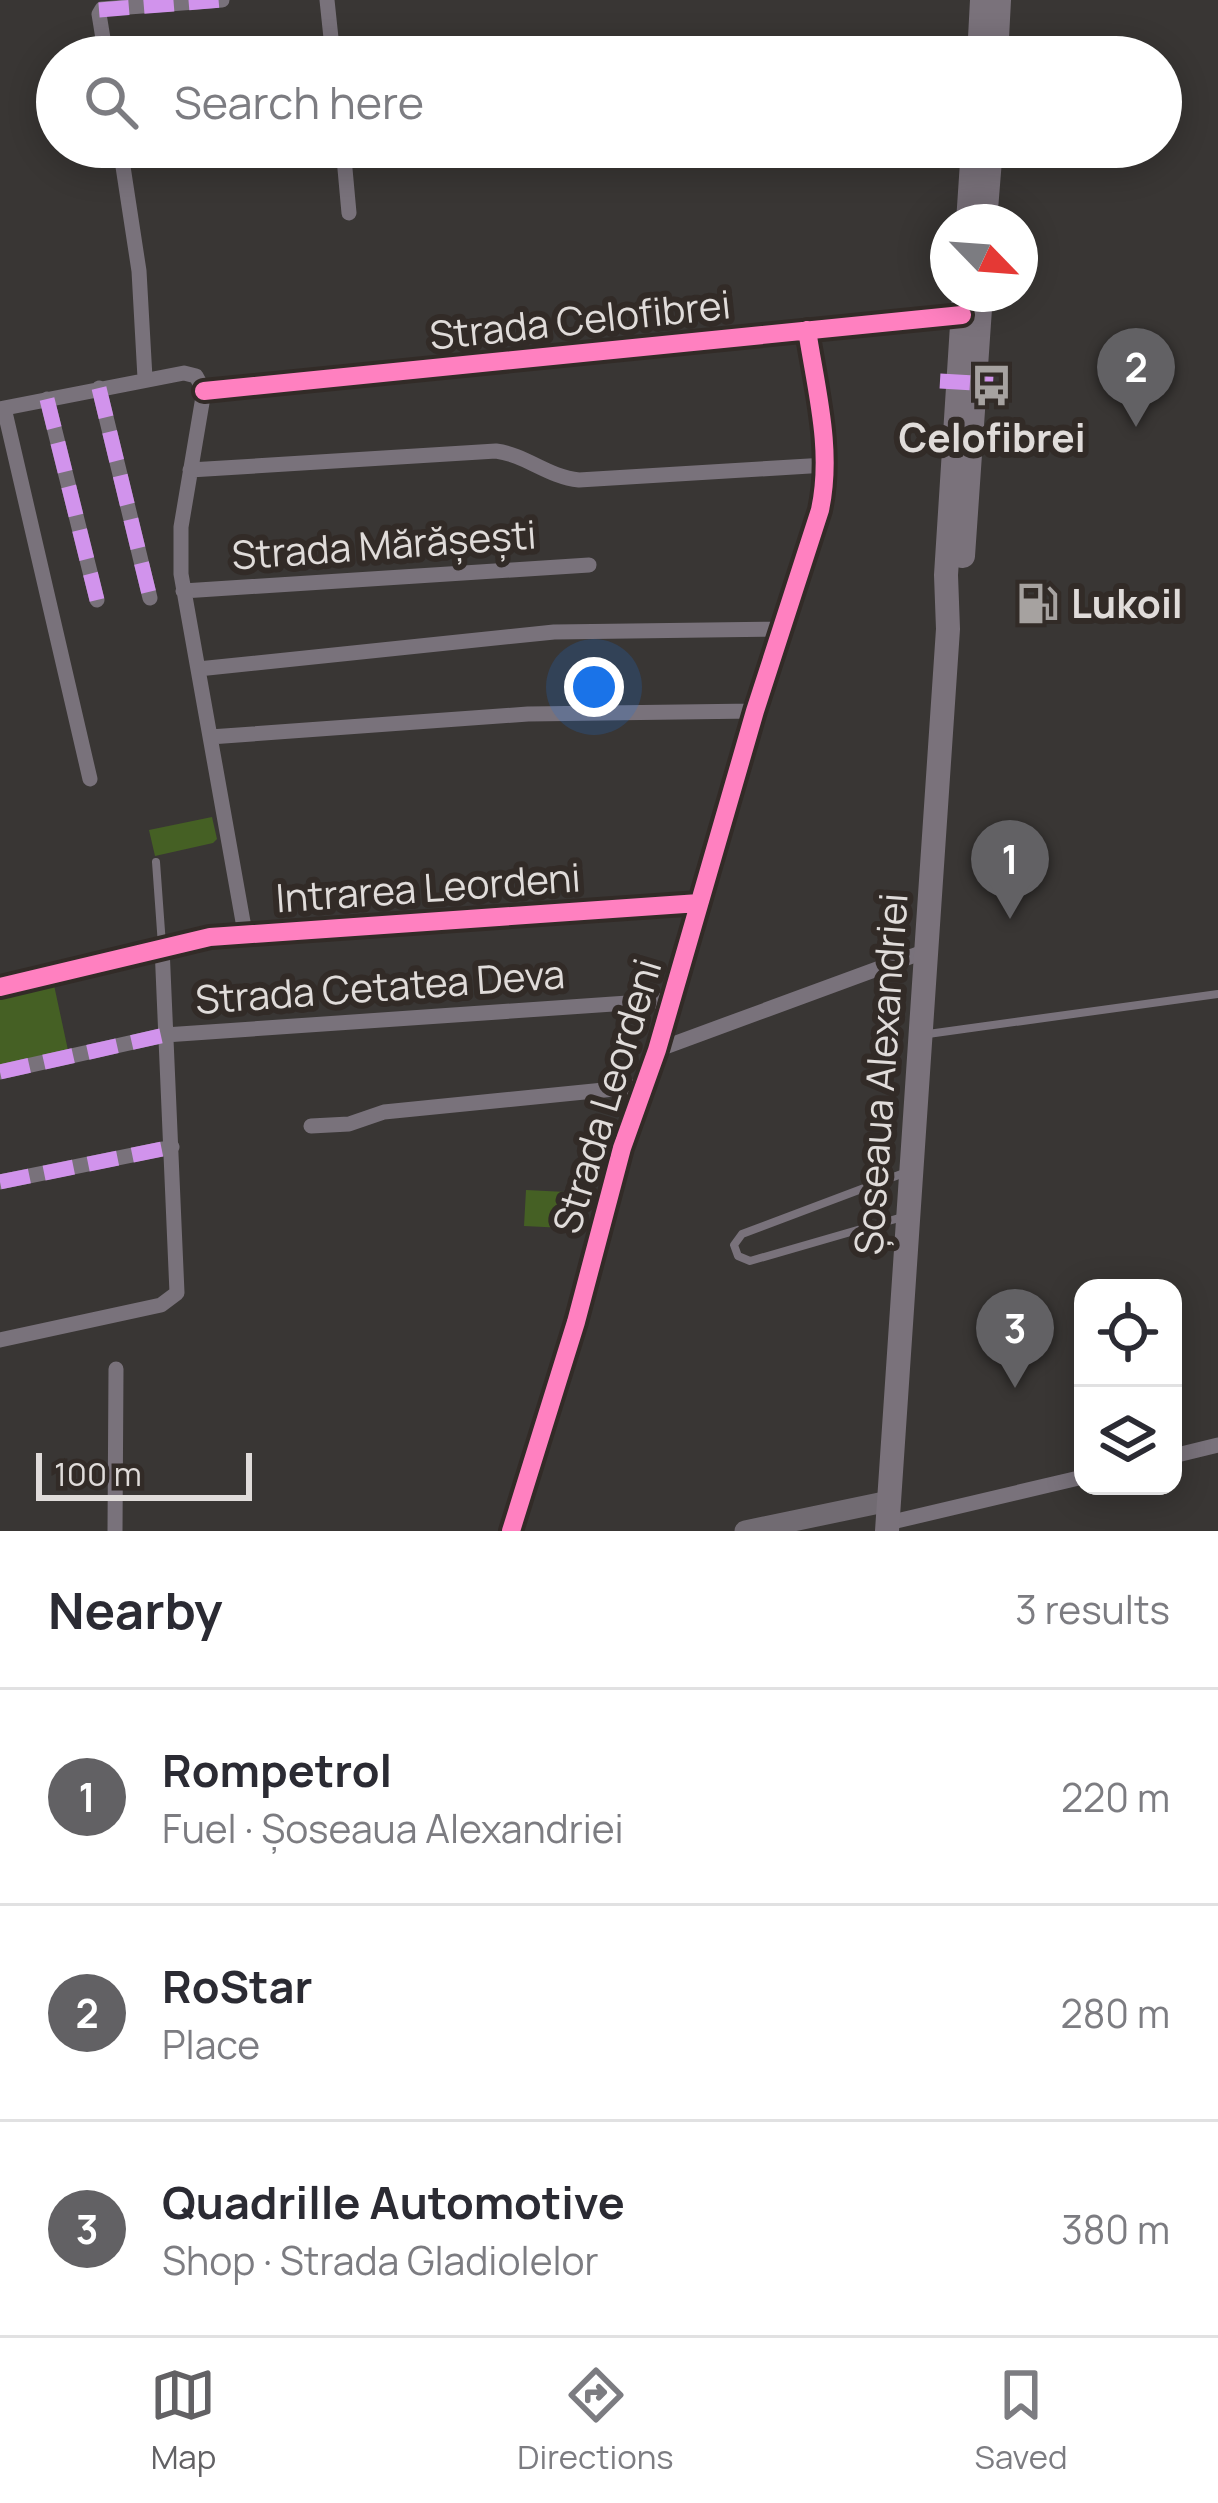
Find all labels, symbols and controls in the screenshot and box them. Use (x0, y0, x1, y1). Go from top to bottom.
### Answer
search box (36, 36, 1182, 168)
icon: search (78, 69, 144, 135)
text: Search here (174, 71, 424, 133)
north arrow (930, 204, 1038, 312)
street label: Strada Celofibrei (427, 276, 733, 362)
pin: 2 (1097, 328, 1175, 427)
bus stop icon: Celofibrei (969, 363, 1015, 409)
place label: Celofibrei (898, 410, 1086, 464)
street label: Strada Mărășești (230, 506, 538, 582)
place label: Lukoil (1071, 576, 1183, 630)
fuel station icon: Lukoil (1014, 581, 1060, 627)
your location (564, 657, 624, 717)
pin: 1 (971, 820, 1049, 919)
street label: Intrarea Leordeni (274, 849, 582, 925)
street label: Șoseaua Alexandriei (840, 891, 920, 1257)
street label: Strada Cetatea Deva (193, 946, 567, 1026)
street label: Strada Leordeni (539, 952, 673, 1240)
map controls (1074, 1279, 1182, 1495)
button: locate (1074, 1279, 1182, 1387)
pin: 3 (976, 1289, 1054, 1388)
button: layers (1074, 1387, 1182, 1495)
scale bar (36, 1447, 252, 1500)
text: 100 m (54, 1451, 142, 1496)
text: Nearby (48, 1575, 223, 1644)
text: 3 results (1015, 1582, 1170, 1636)
text: Rompetrol (162, 1739, 392, 1801)
text: 1 (78, 1770, 96, 1824)
text: 220 m (1061, 1770, 1170, 1824)
text: Fuel · Șoseaua Alexandriei (162, 1801, 624, 1855)
text: RoStar (162, 1955, 312, 2017)
text: 2 (75, 1986, 99, 2040)
text: 280 m (1060, 1986, 1170, 2040)
text: Place (162, 2017, 260, 2071)
text: Quadrille Automotive (162, 2171, 625, 2233)
text: 3 (76, 2202, 98, 2256)
text: 380 m (1061, 2202, 1170, 2256)
text: Shop · Strada Gladiolelor (162, 2233, 599, 2287)
tab: Map (150, 2362, 216, 2479)
tab: Directions (517, 2362, 674, 2479)
tab: Saved (975, 2362, 1068, 2479)

